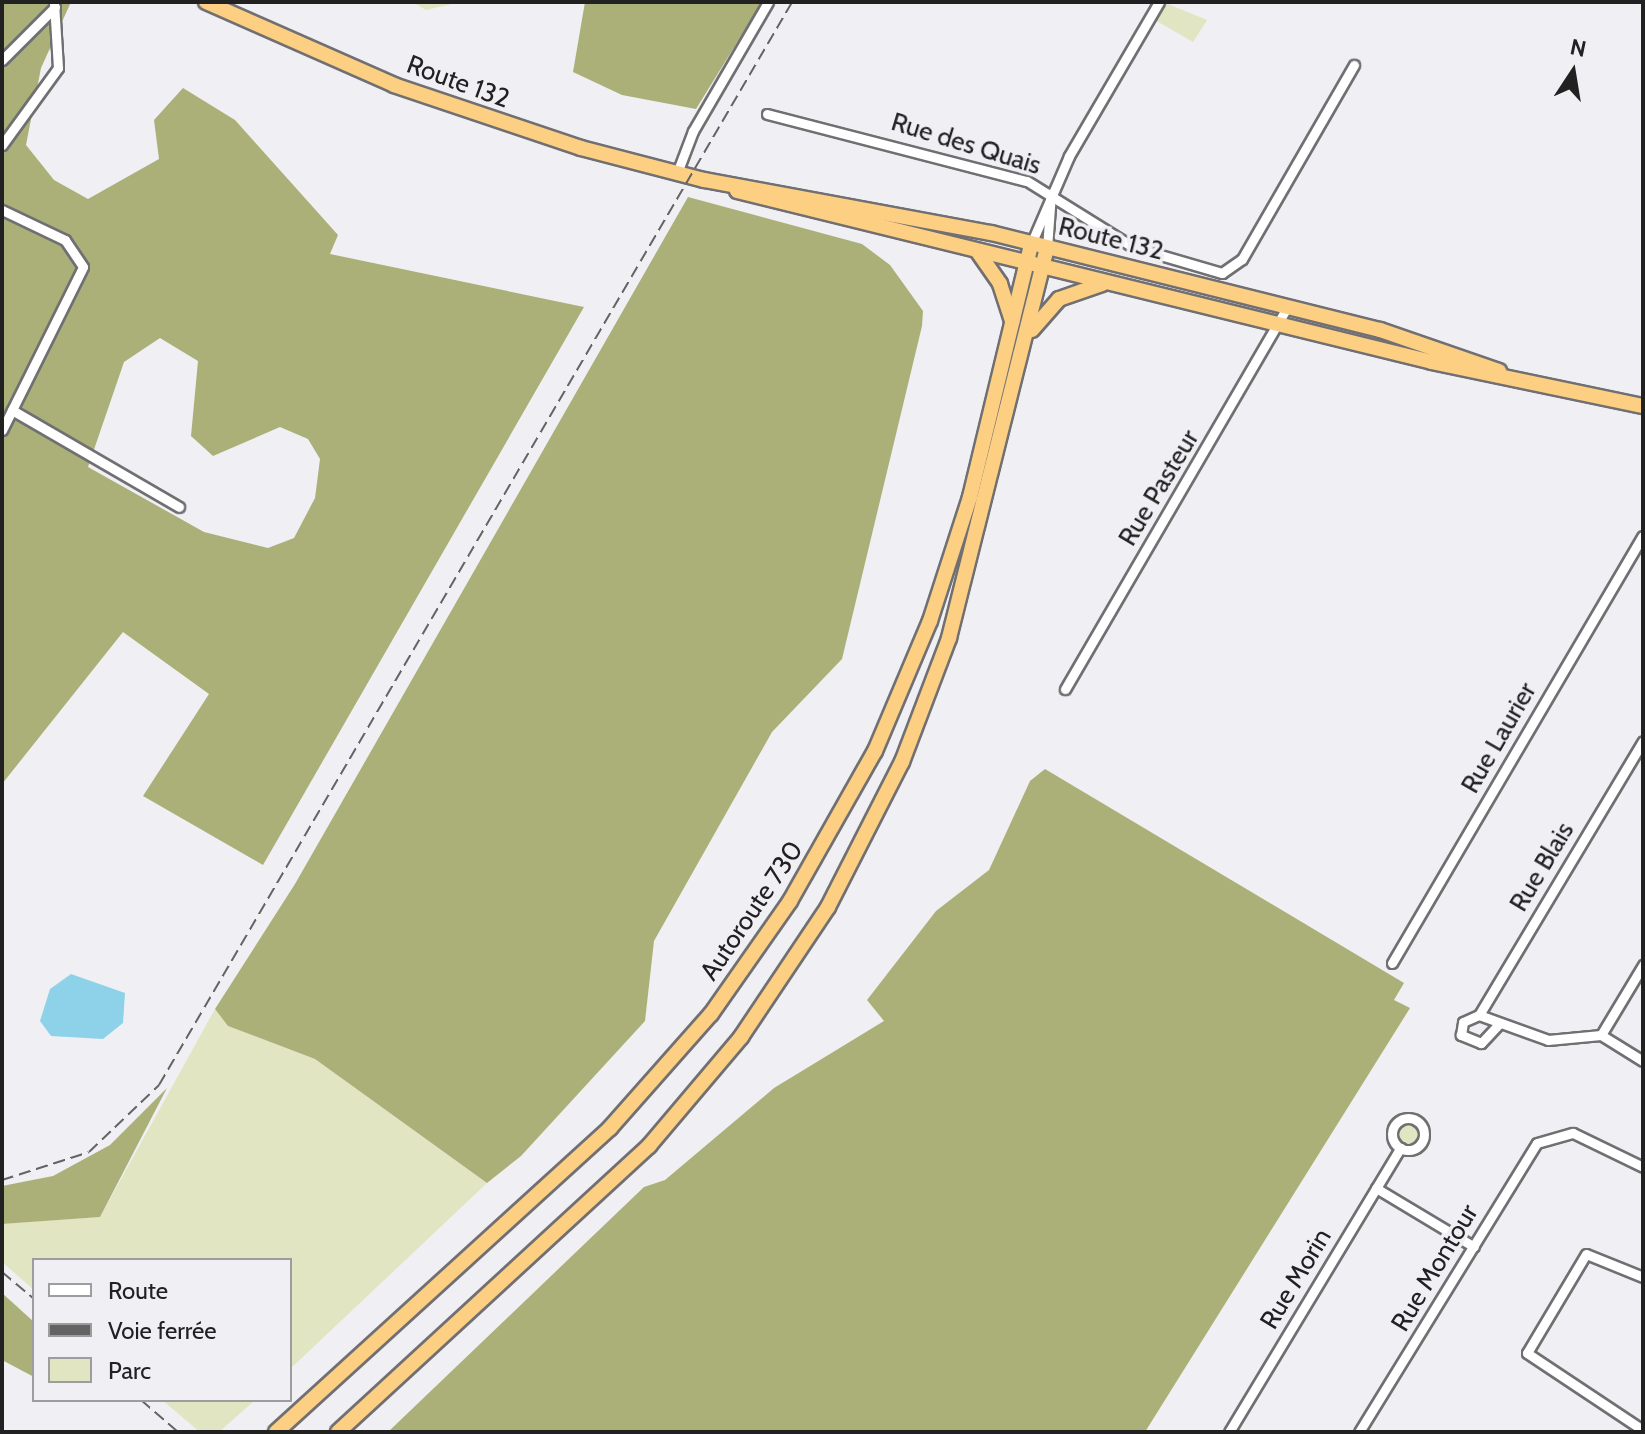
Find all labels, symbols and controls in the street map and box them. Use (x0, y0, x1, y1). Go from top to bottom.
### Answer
north arrow (1533, 32, 1613, 112)
text: N (1568, 33, 1589, 63)
street label: Route 132 (402, 49, 514, 115)
street label: Rue des Quais (887, 106, 1045, 182)
street label: Route 132 (1055, 211, 1167, 267)
street label: Rue Pasteur (1112, 424, 1206, 552)
street label: Rue Laurier (1455, 677, 1543, 799)
street label: Rue Blais (1503, 817, 1581, 917)
street label: Autoroute 730 (694, 835, 810, 987)
street label: Rue Montour (1385, 1199, 1485, 1337)
street label: Rue Morin (1254, 1223, 1338, 1335)
legend (32, 1258, 292, 1402)
text: Route (108, 1276, 168, 1305)
text: Voie ferrée (108, 1316, 217, 1345)
text: Parc (108, 1356, 151, 1385)

